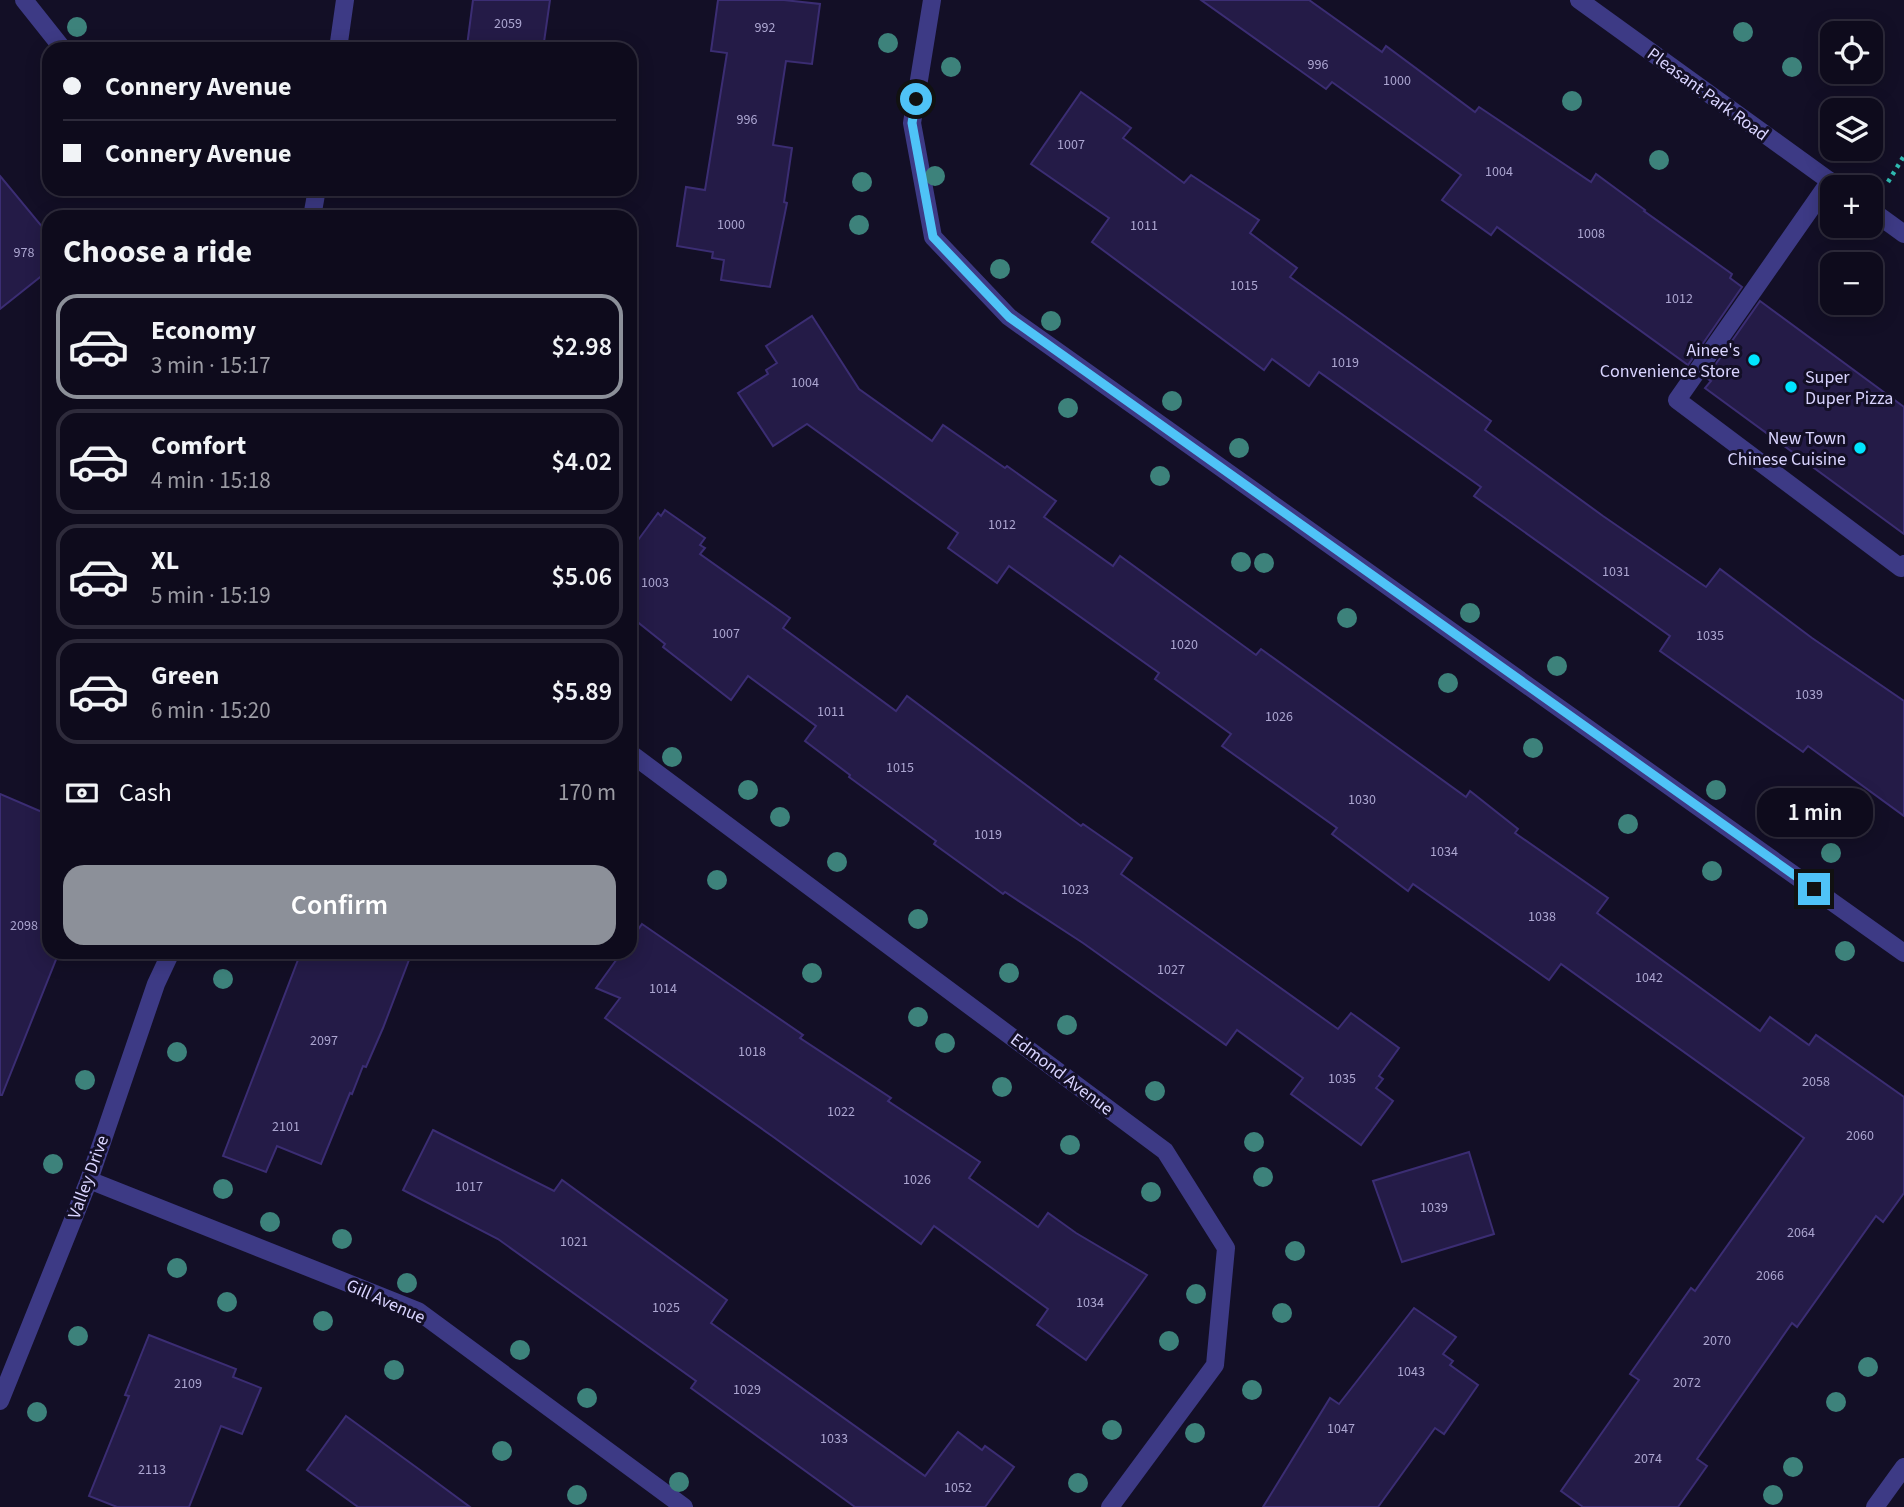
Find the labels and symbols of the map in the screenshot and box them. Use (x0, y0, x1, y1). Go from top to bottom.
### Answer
house number: 2059 (494, 14, 522, 34)
house number: 992 (755, 18, 775, 38)
street label: Pleasant Park Road (1642, 42, 1774, 147)
house number: 996 (1308, 55, 1328, 75)
house number: 1000 (1383, 71, 1411, 91)
route start (900, 83, 932, 115)
house number: 996 (737, 110, 757, 130)
house number: 1007 (1057, 135, 1085, 155)
house number: 1004 (1485, 162, 1513, 182)
house number: 1000 (717, 215, 745, 235)
house number: 1011 (1130, 216, 1158, 236)
house number: 1008 (1577, 224, 1605, 244)
house number: 978 (14, 243, 34, 263)
house number: 1015 (1230, 276, 1258, 296)
house number: 1012 (1665, 289, 1693, 309)
place label: Ainee's Convenience Store (1600, 338, 1740, 384)
marker: Ainee's Convenience Store (1746, 352, 1762, 368)
house number: 1019 (1331, 353, 1359, 373)
place label: Super Duper Pizza (1805, 365, 1893, 411)
house number: 1004 (791, 373, 819, 393)
marker: Super Duper Pizza (1783, 379, 1799, 395)
place label: New Town Chinese Cuisine (1728, 426, 1846, 472)
marker: New Town Chinese Cuisine (1852, 440, 1868, 456)
house number: 1012 (988, 515, 1016, 535)
house number: 1031 (1602, 562, 1630, 582)
house number: 1003 (641, 573, 669, 593)
house number: 1007 (712, 624, 740, 644)
house number: 1035 (1696, 626, 1724, 646)
house number: 1020 (1170, 635, 1198, 655)
house number: 1039 (1795, 685, 1823, 705)
house number: 1011 (817, 702, 845, 722)
house number: 1026 (1265, 707, 1293, 727)
house number: 1015 (886, 758, 914, 778)
callout: 1 min (1756, 788, 1872, 836)
house number: 1030 (1348, 790, 1376, 810)
house number: 1019 (974, 825, 1002, 845)
house number: 1034 (1430, 842, 1458, 862)
route end (1798, 873, 1830, 905)
house number: 1023 (1061, 880, 1089, 900)
house number: 1038 (1528, 907, 1556, 927)
house number: 2098 (10, 916, 38, 936)
house number: 1027 (1157, 960, 1185, 980)
house number: 1042 (1635, 968, 1663, 988)
house number: 1014 (649, 979, 677, 999)
street label: Edmond Avenue (1005, 1027, 1118, 1121)
house number: 2097 (310, 1031, 338, 1051)
house number: 1018 (738, 1042, 766, 1062)
house number: 1035 (1328, 1069, 1356, 1089)
house number: 2058 (1802, 1072, 1830, 1092)
house number: 1022 (827, 1102, 855, 1122)
house number: 2101 (272, 1117, 300, 1137)
house number: 2060 (1846, 1126, 1874, 1146)
street label: Valley Drive (62, 1132, 115, 1222)
house number: 1026 (903, 1170, 931, 1190)
house number: 1017 (455, 1177, 483, 1197)
house number: 1039 (1420, 1198, 1448, 1218)
house number: 2064 (1787, 1223, 1815, 1243)
house number: 1021 (560, 1232, 588, 1252)
house number: 2066 (1756, 1266, 1784, 1286)
street label: Gill Avenue (342, 1273, 429, 1330)
house number: 1034 (1076, 1293, 1104, 1313)
house number: 1025 (652, 1298, 680, 1318)
house number: 2070 (1703, 1331, 1731, 1351)
house number: 1043 (1397, 1362, 1425, 1382)
house number: 2072 (1673, 1373, 1701, 1393)
house number: 2109 (174, 1374, 202, 1394)
house number: 1029 (733, 1380, 761, 1400)
house number: 1047 (1327, 1419, 1355, 1439)
house number: 1033 (820, 1429, 848, 1449)
house number: 2074 (1634, 1449, 1662, 1469)
house number: 2113 (138, 1460, 166, 1480)
house number: 1052 (944, 1478, 972, 1498)

